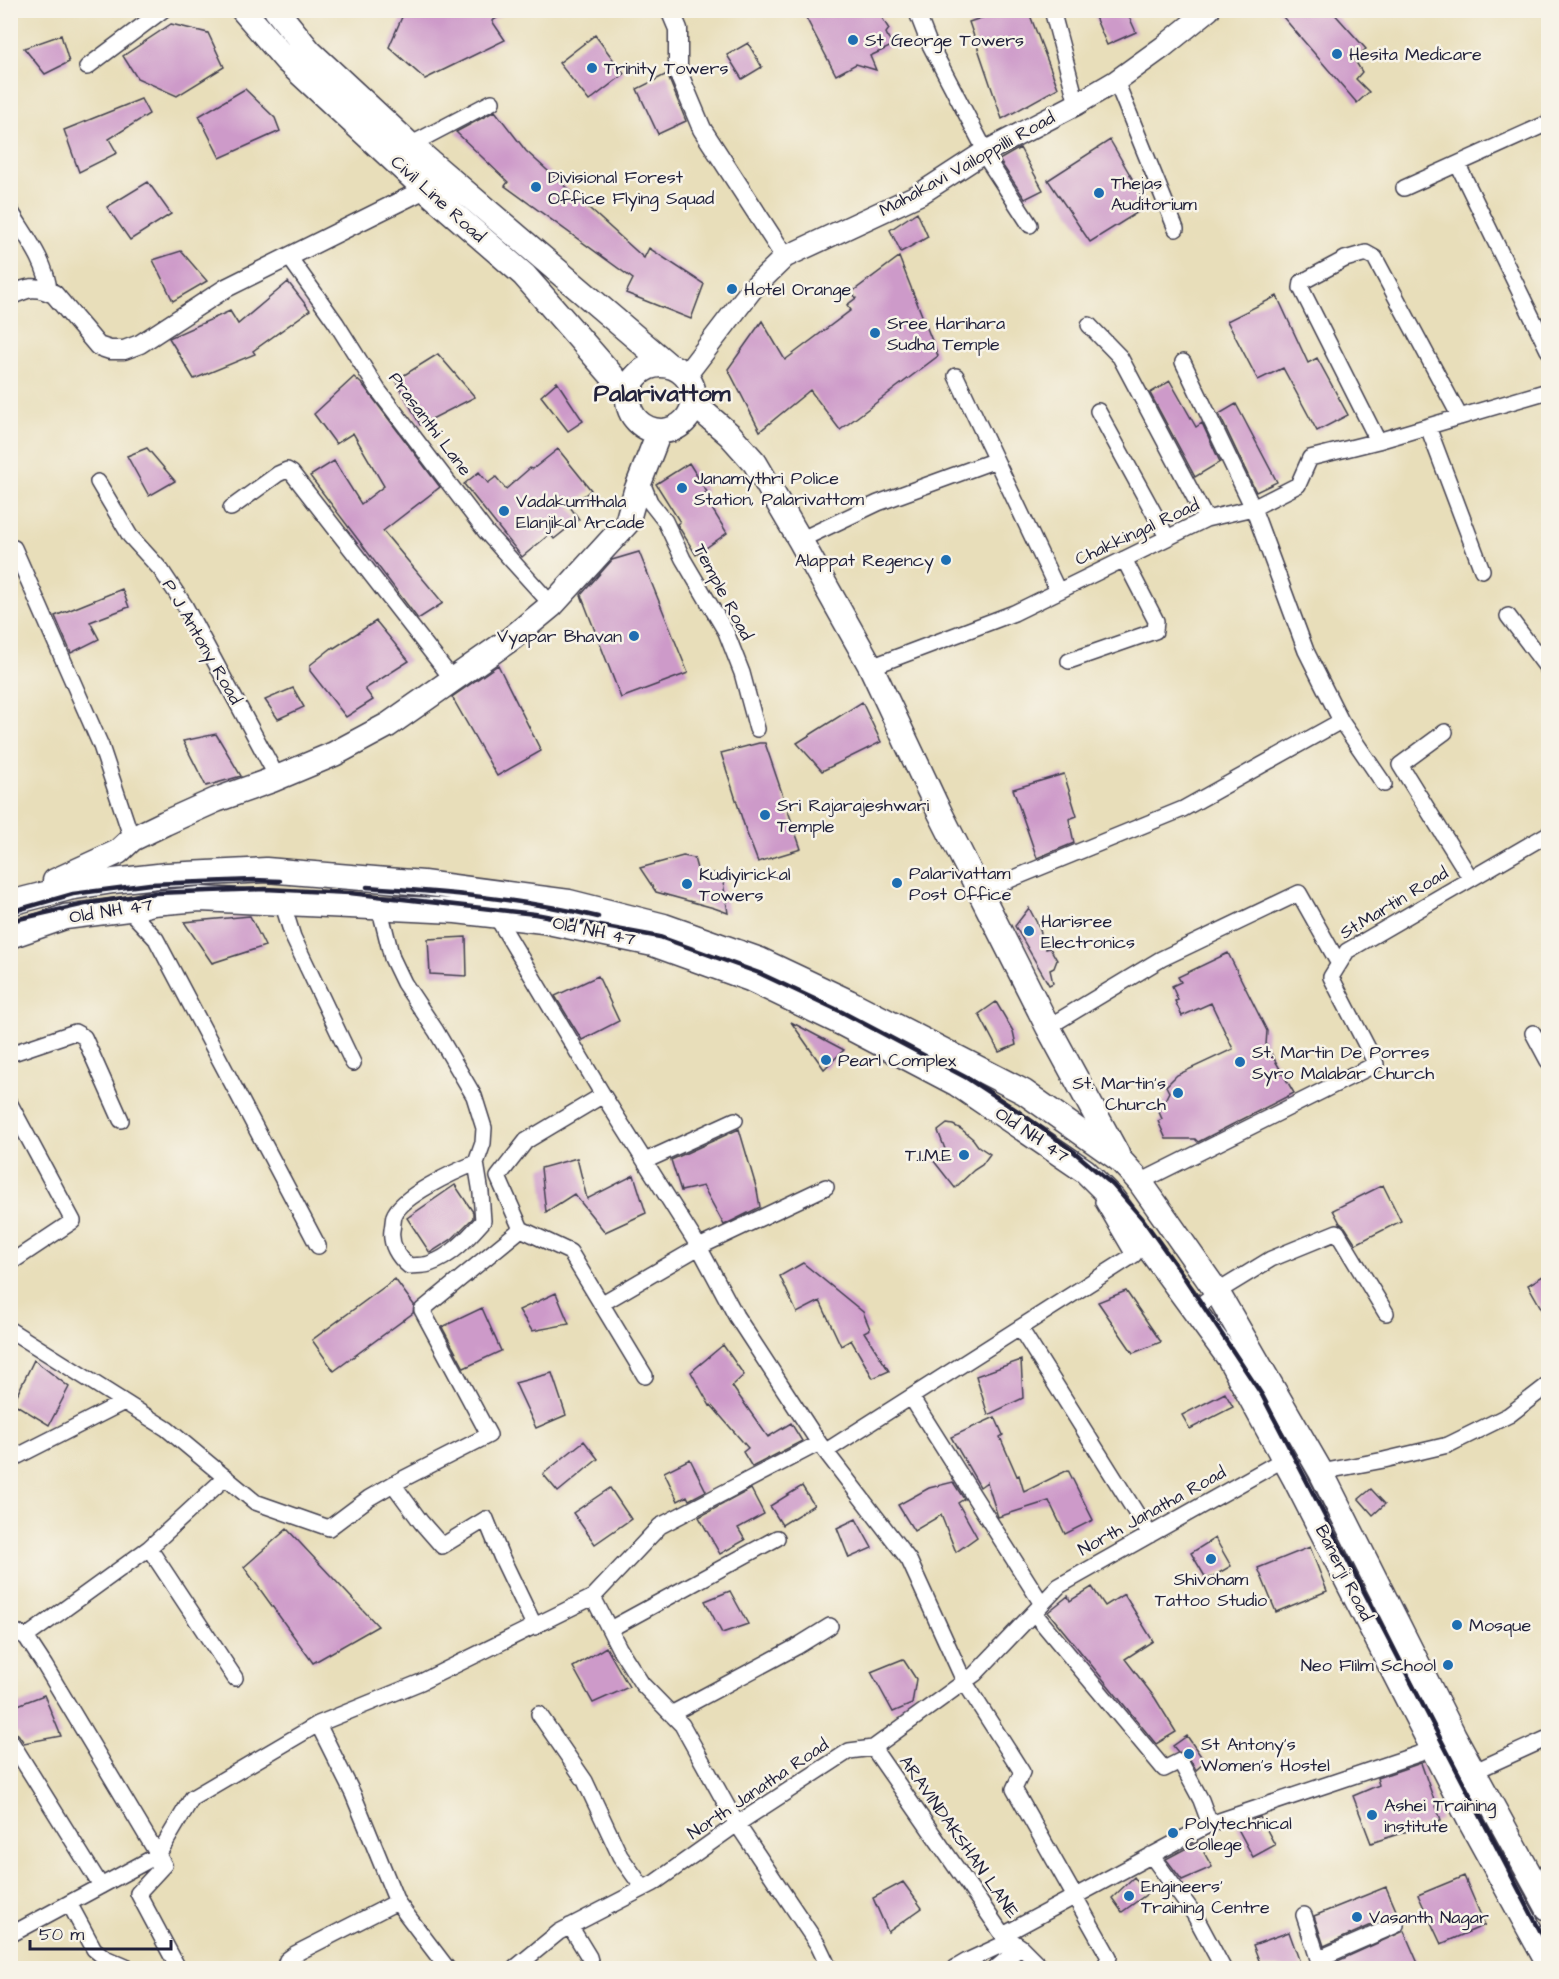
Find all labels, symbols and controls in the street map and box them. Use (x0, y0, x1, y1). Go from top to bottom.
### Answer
place label: St George Towers (865, 28, 1024, 54)
marker: St George Towers (846, 33, 860, 47)
place label: Hesita Medicare (1349, 42, 1482, 67)
marker: Hesita Medicare (1330, 47, 1344, 61)
place label: Trinity Towers (604, 56, 729, 82)
marker: Trinity Towers (585, 61, 599, 75)
street label: Mahakavi Vailoppilli Road (875, 105, 1059, 223)
street label: Civil Line Road (385, 150, 491, 248)
place label: Divisional Forest Office Flying Squad (548, 165, 714, 212)
place label: Thejas Auditorium (1111, 171, 1197, 217)
marker: Divisional Forest Office Flying Squad (529, 180, 543, 194)
marker: Thejas Auditorium (1092, 186, 1106, 200)
place label: Hotel Orange (744, 277, 852, 303)
marker: Hotel Orange (725, 282, 739, 296)
place label: Sree Harihara Sudha Temple (887, 311, 1005, 357)
marker: Sree Harihara Sudha Temple (868, 326, 882, 340)
street label: Prasanthi Lane (383, 367, 478, 481)
district label: Palarivattom (594, 377, 731, 411)
place label: Janamythri Police Station, Palarivattom (694, 466, 864, 512)
marker: Janamythri Police Station, Palarivattom (675, 481, 689, 495)
place label: Vadakumthala Elanjikal Arcade (516, 489, 645, 535)
street label: Chakkingal Road (1071, 492, 1204, 573)
marker: Vadakumthala Elanjikal Arcade (497, 504, 511, 518)
street label: Temple Road (687, 539, 759, 645)
place label: Alappat Regency (795, 548, 934, 574)
marker: Alappat Regency (939, 553, 953, 567)
street label: P J Antony Road (155, 575, 248, 710)
place label: Vyapar Bhavan (497, 624, 622, 650)
marker: Vyapar Bhavan (627, 629, 641, 643)
place label: Sri Rajarajeshwari Temple (777, 793, 929, 839)
marker: Sri Rajarajeshwari Temple (758, 808, 772, 822)
place label: Palarivattam Post Office (909, 861, 1012, 907)
street label: St.Martin Road (1335, 861, 1453, 945)
place label: Kudiyirickal Towers (699, 862, 791, 908)
marker: Palarivattam Post Office (890, 876, 904, 890)
marker: Kudiyirickal Towers (680, 877, 694, 891)
street label: Old NH 47 (68, 892, 154, 930)
place label: Harisree Electronics (1041, 909, 1135, 955)
street label: Old NH 47 (550, 910, 638, 952)
marker: Harisree Electronics (1022, 924, 1036, 938)
place label: St. Martin De Porres Syro Malabar Church (1252, 1040, 1434, 1087)
place label: Pearl Complex (838, 1048, 957, 1073)
marker: Pearl Complex (819, 1053, 833, 1067)
marker: St. Martin De Porres Syro Malabar Church (1233, 1055, 1247, 1069)
place label: St. Martin's Church (1072, 1071, 1166, 1117)
marker: St. Martin's Church (1171, 1086, 1185, 1100)
street label: Old NH 47 (990, 1101, 1074, 1169)
place label: T.I.M.E (905, 1143, 952, 1168)
marker: T.I.M.E (957, 1148, 971, 1162)
street label: North Janatha Road (1074, 1460, 1230, 1562)
street label: Banerji Road (1309, 1520, 1379, 1626)
marker: Shivoham Tattoo Studio (1204, 1552, 1218, 1566)
place label: Shivoham Tattoo Studio (1155, 1567, 1267, 1613)
place label: Mosque (1469, 1613, 1531, 1638)
marker: Mosque (1450, 1618, 1464, 1632)
place label: Neo FIilm School (1301, 1653, 1436, 1678)
marker: Neo FIilm School (1441, 1658, 1455, 1672)
street label: North Janatha Road (682, 1732, 834, 1846)
place label: St Antony's Women's Hostel (1201, 1732, 1330, 1778)
marker: St Antony's Women's Hostel (1182, 1747, 1196, 1761)
street label: ARAVINDAKSHAN LANE (893, 1750, 1025, 1924)
place label: Ashei Training institute (1384, 1793, 1496, 1839)
marker: Ashei Training institute (1365, 1808, 1379, 1822)
place label: Polytechnical College (1185, 1811, 1292, 1858)
marker: Polytechnical College (1166, 1826, 1180, 1840)
place label: Engineers' Training Centre (1141, 1874, 1270, 1921)
marker: Engineers' Training Centre (1122, 1889, 1136, 1903)
place label: Vasanth Nagar (1369, 1905, 1489, 1931)
marker: Vasanth Nagar (1350, 1910, 1364, 1924)
scale bar (30, 1913, 171, 1951)
text: 50 m (39, 1922, 84, 1947)

